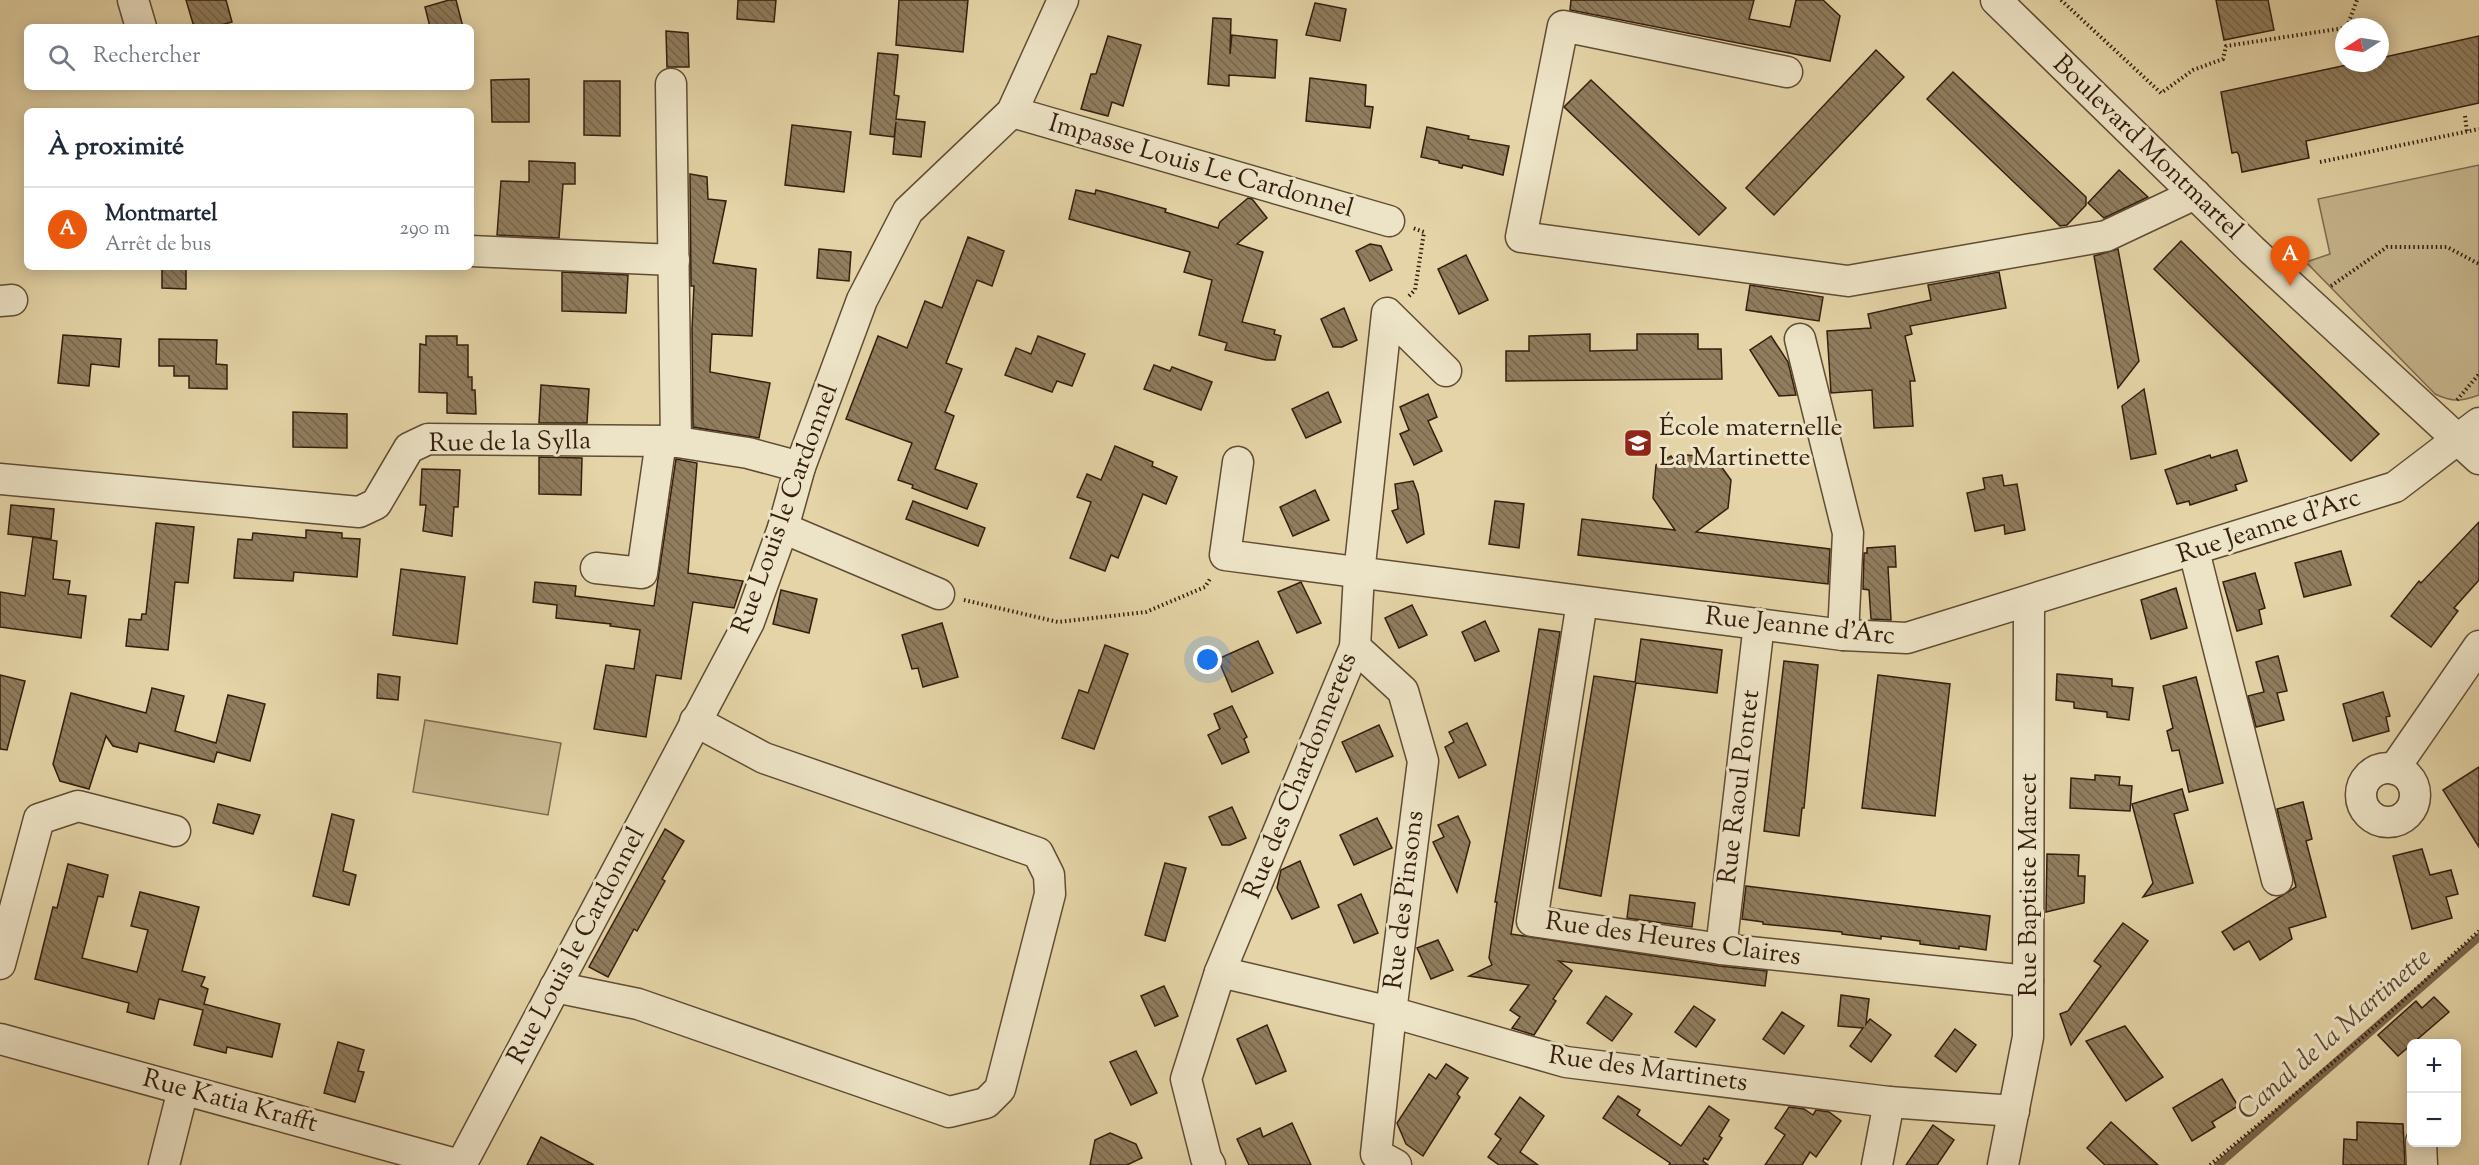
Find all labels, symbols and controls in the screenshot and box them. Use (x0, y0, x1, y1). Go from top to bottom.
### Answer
north arrow (2335, 18, 2389, 72)
search box (24, 24, 474, 90)
icon: search (45, 41, 78, 74)
text: Rechercher (93, 41, 200, 73)
street label: Boulevard Montmartel (2043, 47, 2251, 249)
street label: Impasse Louis Le Cardonnel (1044, 106, 1358, 228)
text: À proximité (48, 129, 184, 166)
text: Montmartel (105, 199, 217, 231)
text: A (59, 215, 76, 244)
text: 290 m (400, 215, 450, 244)
text: Arrêt de bus (105, 231, 211, 260)
pin: A (2270, 236, 2310, 286)
street label: Rue Louis le Cardonnel (724, 379, 848, 639)
place label: École maternelle La Martinette (1659, 410, 1843, 477)
street label: Rue de la Sylla (429, 423, 591, 463)
school or university icon: École maternelle La Martinette (1622, 427, 1654, 459)
street label: Rue Jeanne d'Arc (2173, 480, 2366, 574)
street label: Rue Jeanne d'Arc (1703, 599, 1897, 655)
your location (1193, 645, 1222, 674)
street label: Rue des Chardonnerets (1235, 647, 1367, 905)
street label: Rue Raoul Pontet (1710, 688, 1770, 886)
street label: Rue Baptiste Marcet (2011, 773, 2048, 997)
street label: Rue des Pinsons (1376, 808, 1434, 992)
street label: Rue Louis le Cardonnel (499, 821, 655, 1071)
street label: Rue des Heures Claires (1543, 904, 1803, 976)
water label: Canal de la Martinette (2229, 940, 2441, 1130)
street label: Rue des Martinets (1546, 1038, 1750, 1102)
map controls (2407, 1039, 2461, 1147)
button: + (2407, 1039, 2461, 1093)
street label: Rue Katia Krafft (138, 1061, 322, 1143)
button: − (2407, 1093, 2461, 1147)

